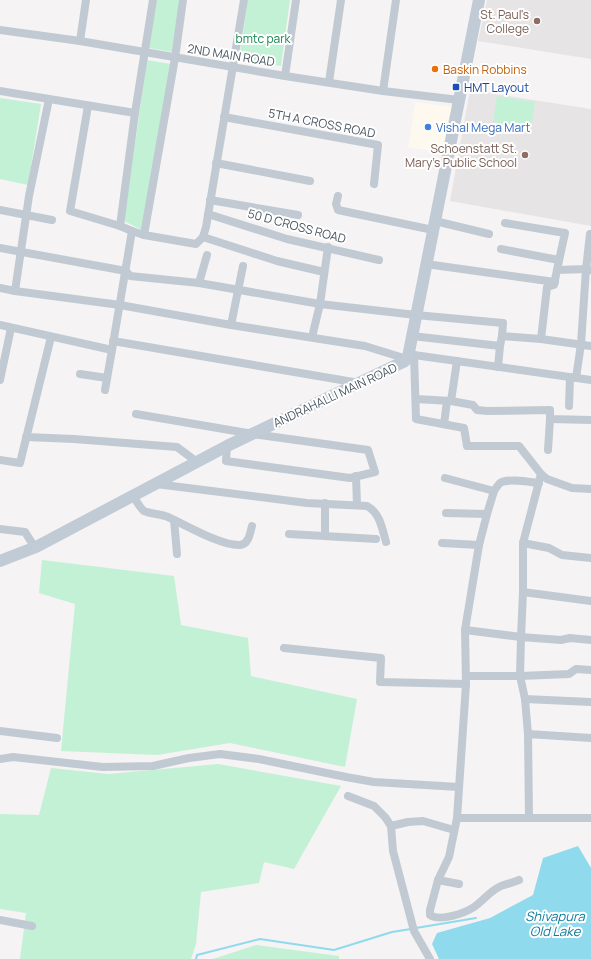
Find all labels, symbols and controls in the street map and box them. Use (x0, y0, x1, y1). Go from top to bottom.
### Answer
place label: St. Paul's College (480, 6, 529, 37)
marker: St. Paul's College (532, 16, 542, 26)
park label: bmtc park (236, 30, 292, 47)
street label: 2ND MAIN ROAD (186, 40, 276, 70)
place label: Baskin Robbins (443, 61, 527, 78)
marker: Baskin Robbins (430, 64, 440, 74)
place label: HMT Layout (464, 79, 529, 96)
marker: HMT Layout (451, 82, 461, 92)
street label: 5TH A CROSS ROAD (267, 104, 377, 142)
place label: Vishal Mega Mart (436, 119, 530, 136)
marker: Vishal Mega Mart (423, 122, 433, 132)
place label: Schoenstatt St. Mary's Public School (405, 140, 517, 171)
marker: Schoenstatt St. Mary's Public School (520, 150, 530, 160)
street label: 50 D CROSS ROAD (246, 205, 348, 247)
street label: ANDRAHALLI MAIN ROAD (270, 359, 400, 431)
water label: Shivapura Old Lake (525, 907, 585, 940)

